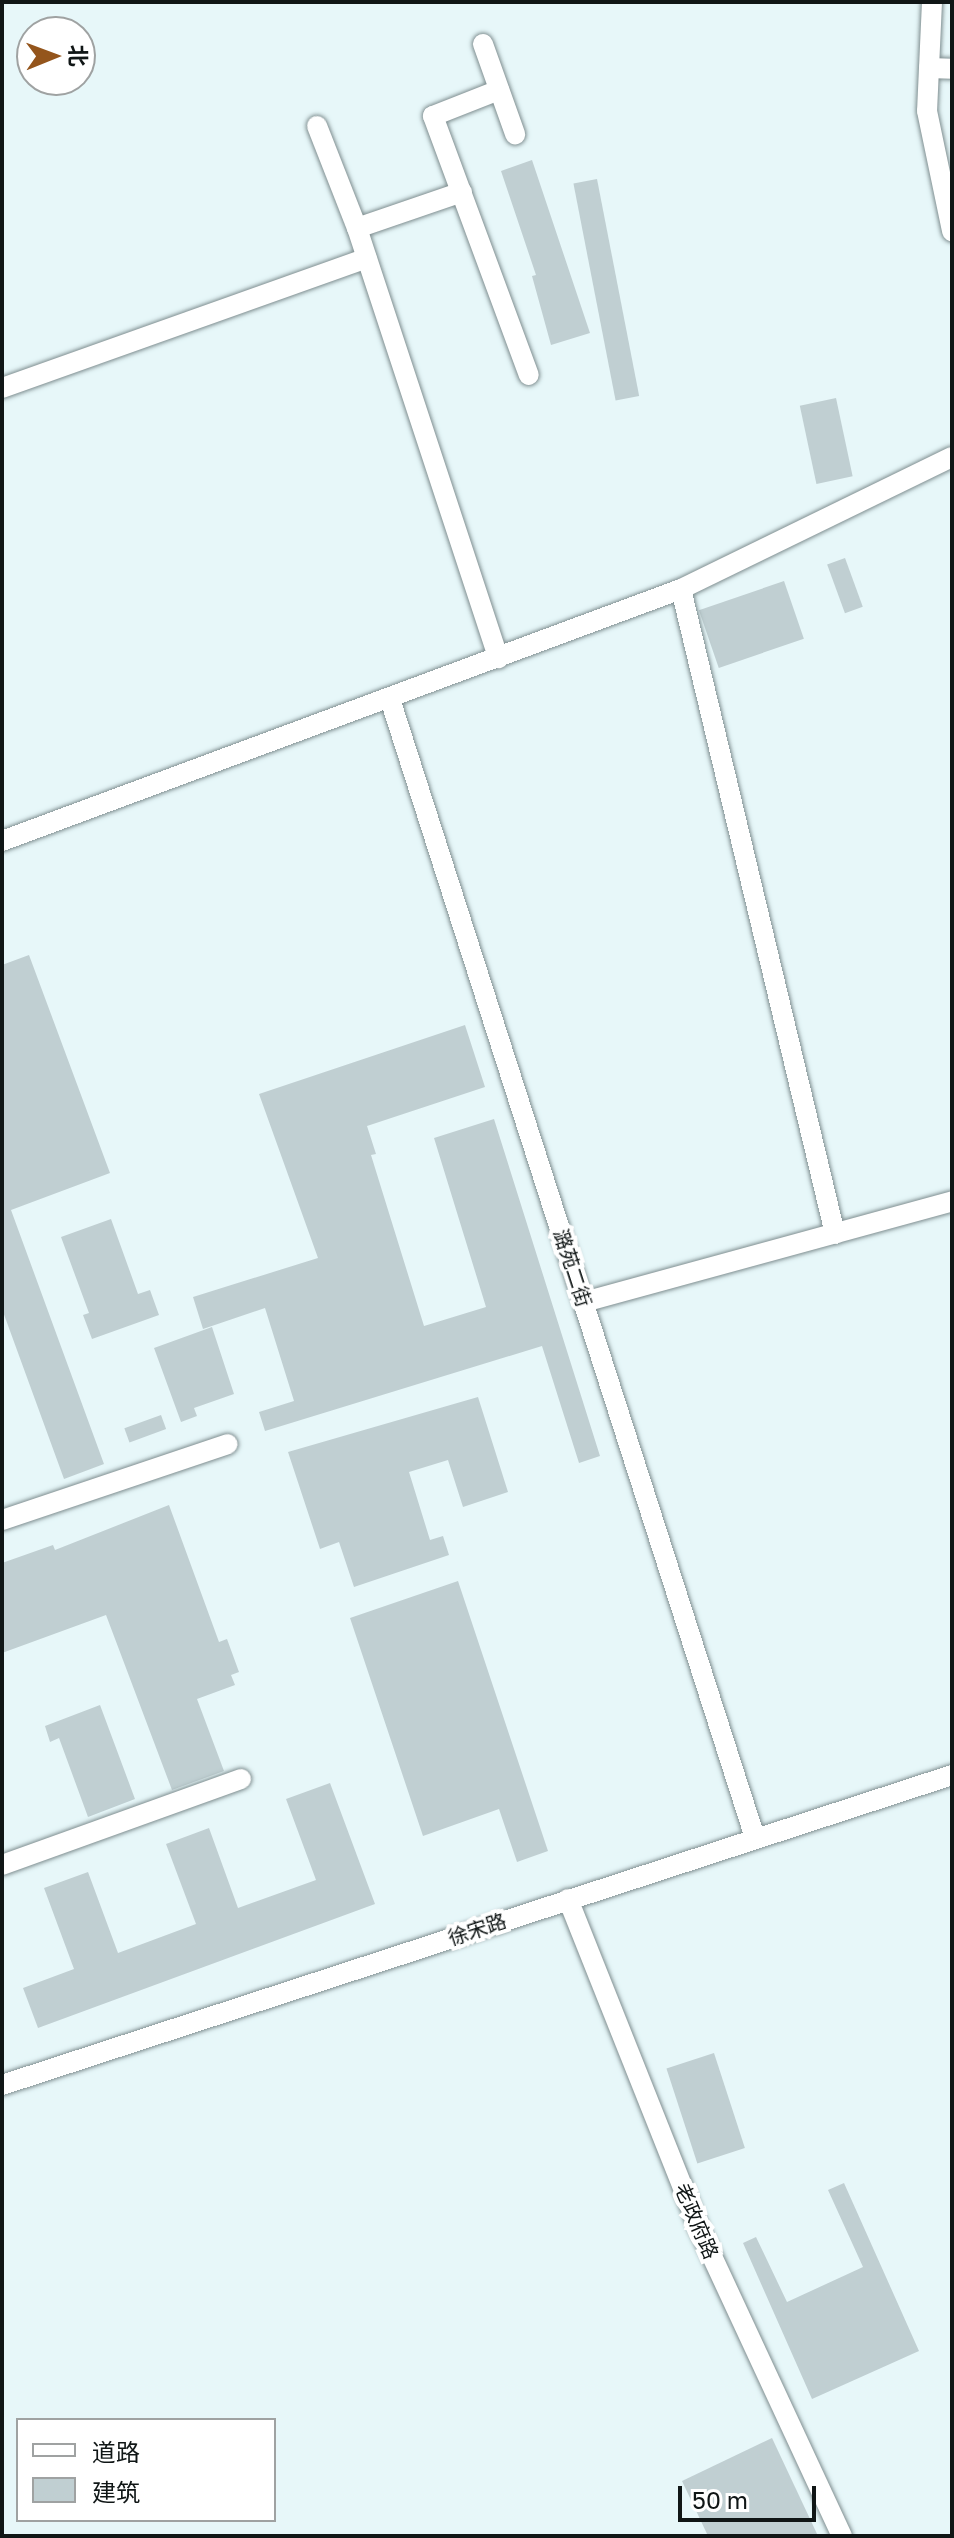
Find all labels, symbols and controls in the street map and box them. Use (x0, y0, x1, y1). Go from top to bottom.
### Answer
north arrow (16, 16, 96, 96)
text: 北 (65, 44, 92, 67)
street label: 潞苑二街 (549, 1226, 597, 1310)
street label: 徐宋路 (445, 1908, 509, 1950)
street label: 老政府路 (670, 2179, 724, 2263)
legend (16, 2418, 276, 2522)
text: 道路 (92, 2437, 140, 2466)
scale bar (682, 2470, 820, 2520)
text: 建筑 (92, 2477, 140, 2506)
text: 50 m (692, 2485, 748, 2514)

